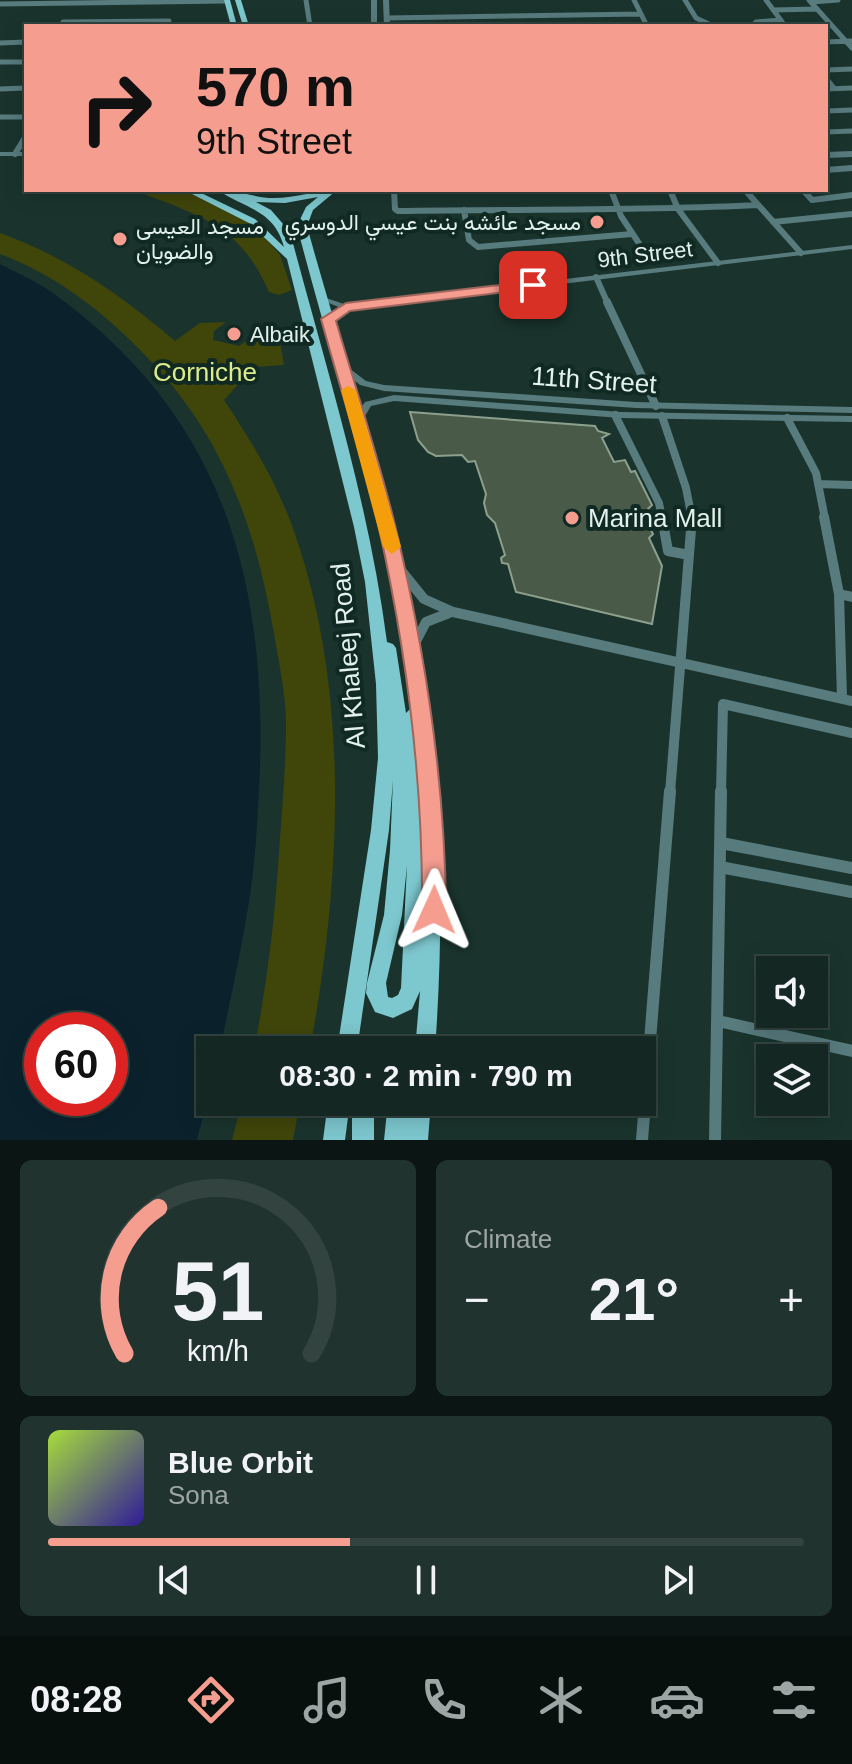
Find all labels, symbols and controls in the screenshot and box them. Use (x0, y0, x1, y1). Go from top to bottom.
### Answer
text: 570 m (196, 55, 355, 118)
icon: right (64, 56, 168, 160)
text: 9th Street (196, 121, 352, 162)
place label: مسجد عائشه بنت عيسي الدوسري (285, 210, 581, 241)
marker: مسجد عائشه بنت عيسي الدوسري (588, 213, 606, 231)
place label: مسجد العيسى والضويان (136, 214, 264, 265)
marker: مسجد العيسى والضويان (111, 230, 129, 248)
street label: 9th Street (596, 236, 694, 273)
pin (499, 251, 567, 319)
icon: arrive (511, 263, 555, 307)
place label: Albaik (250, 322, 311, 347)
marker: Albaik (225, 325, 243, 343)
park label: Corniche (153, 357, 257, 387)
street label: 11th Street (530, 361, 658, 399)
place label: Marina Mall (588, 503, 722, 533)
marker: Marina Mall (563, 509, 581, 527)
street label: Al Khaleej Road (325, 562, 371, 750)
position arrow (392, 868, 476, 952)
map controls (756, 956, 828, 1116)
button: sound (756, 956, 828, 1028)
speed limit sign: 60 (24, 1012, 128, 1116)
button: layers (756, 1044, 828, 1116)
text: 08:30 · 2 min · 790 m (279, 1059, 573, 1092)
text: Climate (464, 1224, 552, 1254)
text: 51 (172, 1245, 264, 1338)
text: 21° (589, 1266, 679, 1333)
text: − (464, 1275, 490, 1324)
text: + (778, 1275, 804, 1324)
text: km/h (187, 1335, 249, 1367)
text: Blue Orbit (168, 1446, 313, 1479)
text: Sona (168, 1480, 229, 1510)
icon: previous (152, 1558, 196, 1602)
icon: pause (404, 1558, 448, 1602)
icon: next (656, 1558, 700, 1602)
icon: directions (183, 1672, 239, 1728)
icon: music (299, 1672, 355, 1728)
icon: phone (416, 1672, 472, 1728)
icon: climate (533, 1672, 589, 1728)
icon: car (649, 1672, 705, 1728)
icon: filters (766, 1672, 822, 1728)
text: 08:28 (30, 1679, 122, 1720)

